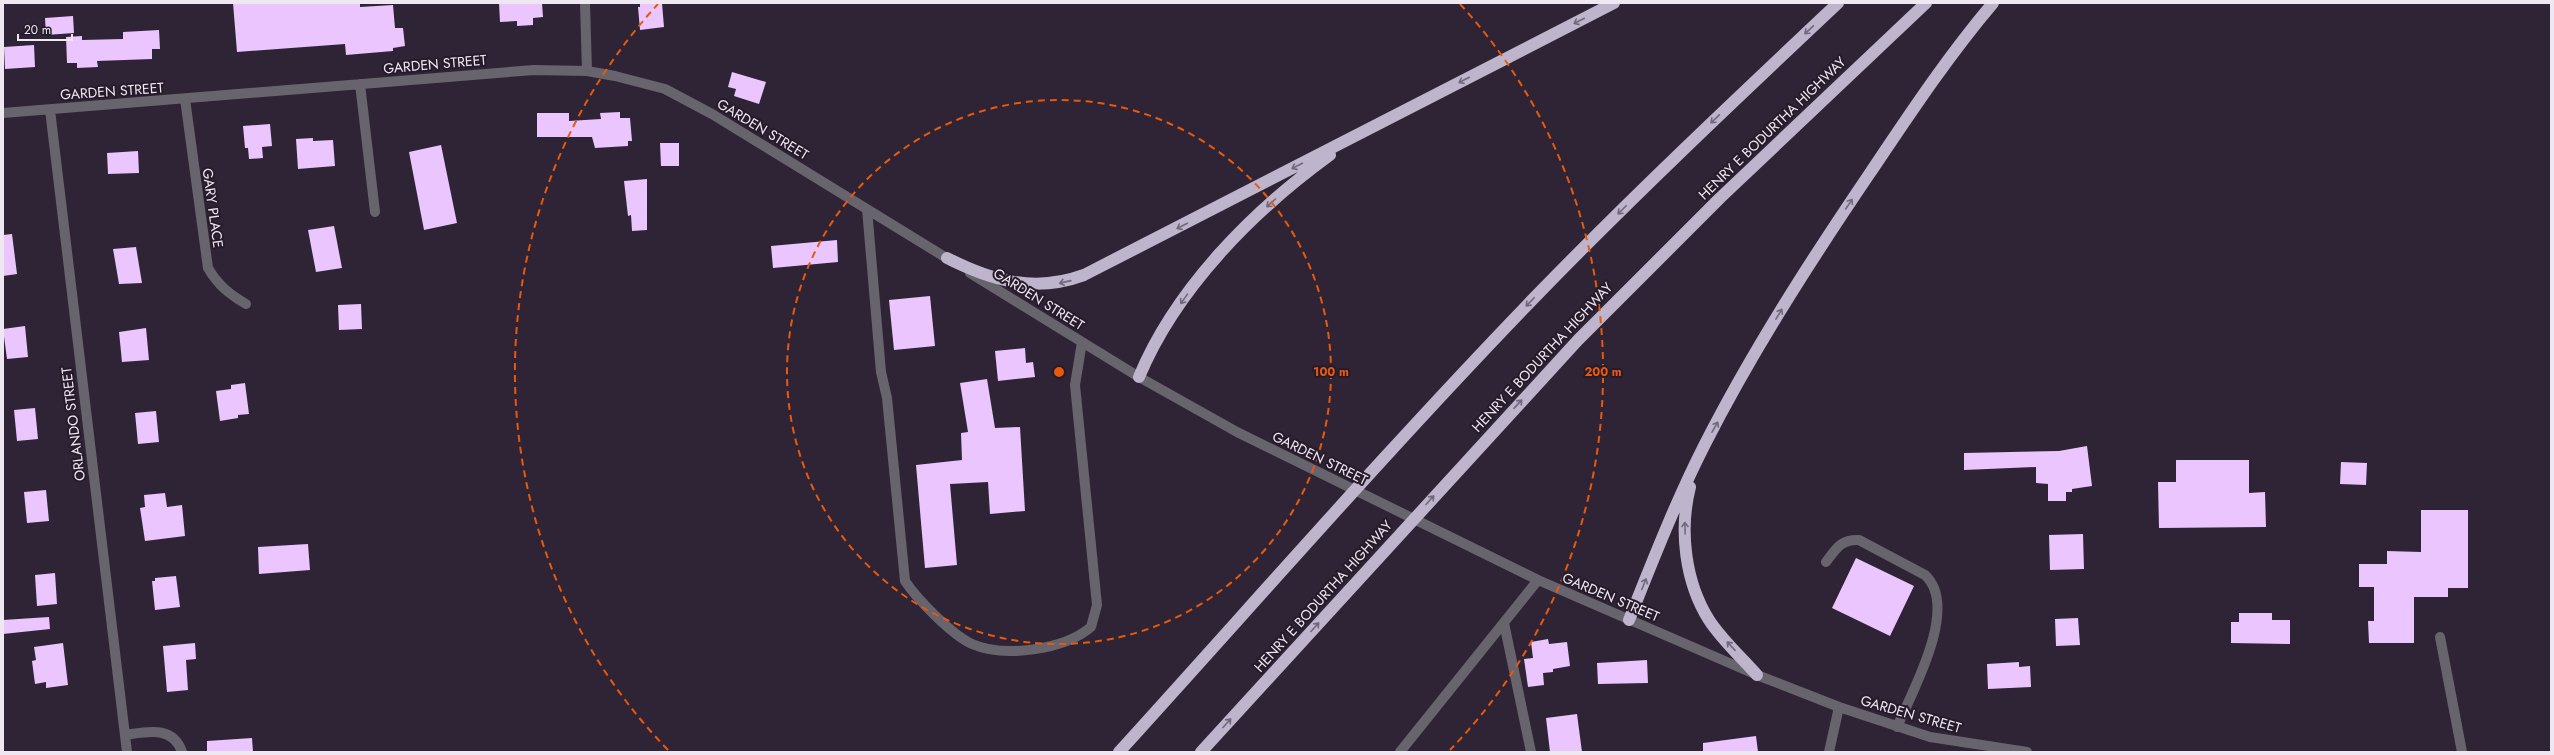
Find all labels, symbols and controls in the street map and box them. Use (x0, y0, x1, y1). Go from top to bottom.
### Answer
scale bar (18, 16, 72, 42)
one-way arrow (1574, 18, 1586, 25)
text: 20 m (24, 21, 51, 39)
one-way arrow (1804, 25, 1814, 35)
street label: GARDEN STREET (382, 49, 488, 78)
street label: HENRY E BODURTHA HIGHWAY (1694, 52, 1850, 204)
street label: GARDEN STREET (60, 77, 165, 105)
one-way arrow (1458, 77, 1470, 84)
street label: GARDEN STREET (713, 94, 813, 165)
one-way arrow (1710, 114, 1720, 124)
one-way arrow (1291, 163, 1303, 170)
street label: GARY PLACE (198, 167, 228, 249)
one-way arrow (1266, 198, 1276, 208)
one-way arrow (1845, 199, 1853, 210)
one-way arrow (1617, 205, 1627, 215)
one-way arrow (1176, 222, 1188, 230)
street label: GARDEN STREET (990, 263, 1089, 335)
one-way arrow (1058, 278, 1071, 286)
street label: HENRY E BODURTHA HIGHWAY (1467, 278, 1617, 436)
one-way arrow (1180, 294, 1188, 305)
one-way arrow (1525, 297, 1535, 307)
one-way arrow (1776, 308, 1784, 320)
text: 100 m (1313, 363, 1349, 381)
text: 200 m (1584, 363, 1622, 381)
centre of rings (1052, 365, 1066, 379)
street label: ORLANDO STREET (56, 366, 90, 482)
one-way arrow (1513, 399, 1523, 409)
one-way arrow (1711, 421, 1719, 433)
street label: GARDEN STREET (1269, 426, 1371, 490)
one-way arrow (1425, 495, 1434, 505)
street label: HENRY E BODURTHA HIGHWAY (1249, 516, 1397, 676)
one-way arrow (1681, 522, 1689, 535)
street label: GARDEN STREET (1559, 568, 1663, 627)
one-way arrow (1640, 578, 1648, 590)
one-way arrow (1310, 622, 1319, 632)
one-way arrow (1726, 641, 1735, 651)
street label: GARDEN STREET (1858, 690, 1964, 738)
one-way arrow (1222, 718, 1232, 728)

